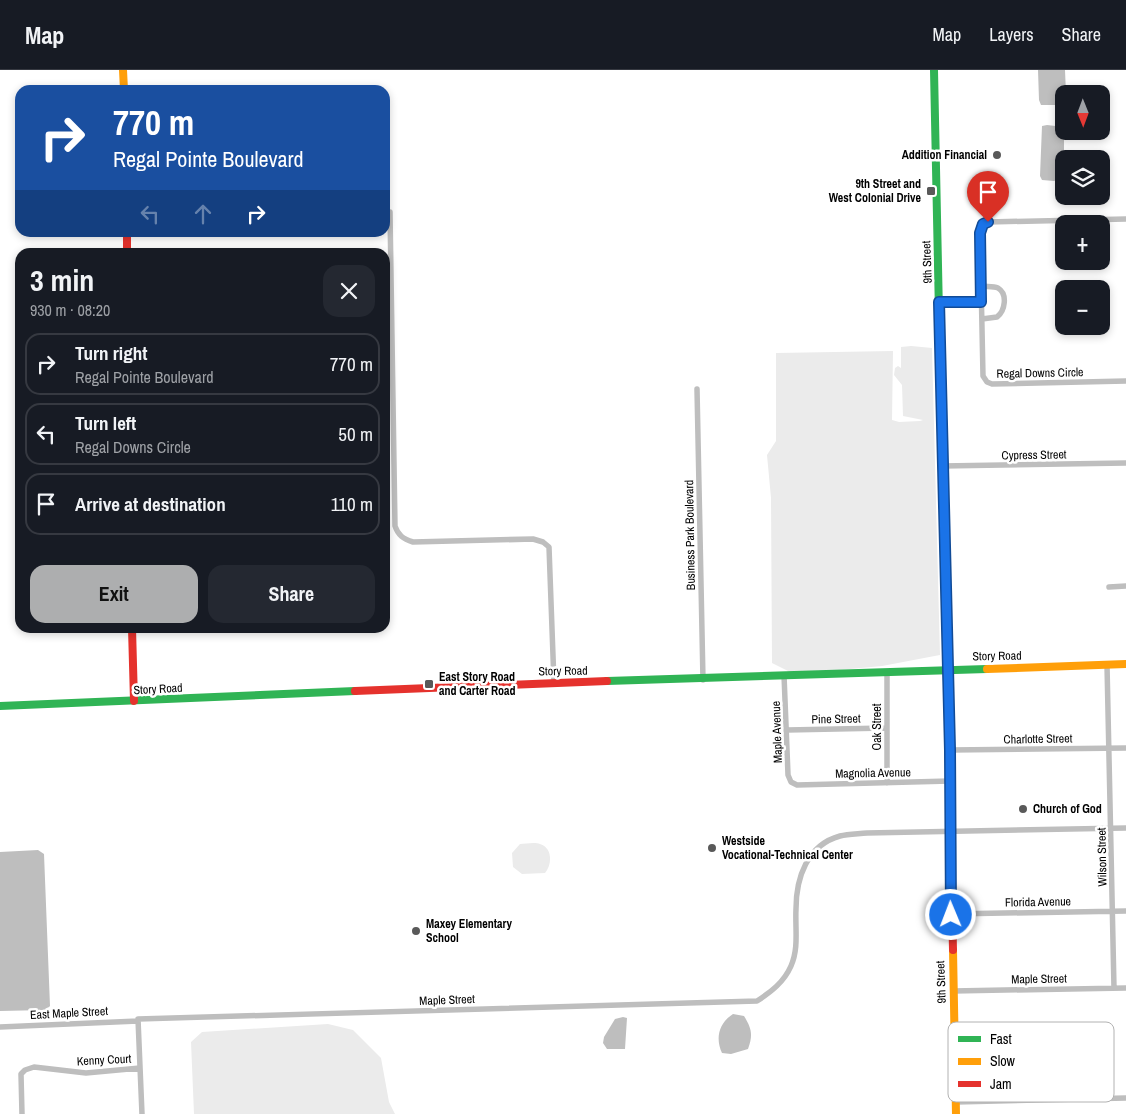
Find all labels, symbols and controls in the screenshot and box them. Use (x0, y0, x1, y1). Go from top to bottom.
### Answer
text: Map (25, 19, 64, 51)
text: Map (933, 22, 961, 47)
text: Layers (989, 22, 1034, 47)
text: Share (1062, 22, 1101, 47)
north arrow (1055, 85, 1110, 140)
map controls (1055, 85, 1110, 335)
text: 770 m (113, 99, 194, 146)
icon: right (30, 105, 95, 170)
text: Regal Pointe Boulevard (113, 144, 304, 174)
place label: Addition Financial (902, 147, 987, 163)
marker: Addition Financial (991, 149, 1003, 161)
button: layers (1055, 150, 1110, 205)
pin (967, 171, 1009, 222)
place label: 9th Street and West Colonial Drive (829, 176, 922, 206)
icon: arrive (974, 178, 1002, 206)
marker: 9th Street and West Colonial Drive (925, 185, 937, 197)
icon: left (136, 200, 164, 228)
icon: ahead (189, 200, 217, 228)
icon: right (242, 200, 270, 228)
button: + (1055, 215, 1110, 270)
street label: 9th Street (918, 240, 936, 284)
text: 3 min (30, 260, 94, 300)
button: close (323, 265, 375, 317)
button: − (1055, 280, 1110, 335)
text: 930 m · 08:20 (30, 299, 110, 321)
text: Turn right (75, 340, 147, 366)
icon: right (32, 350, 60, 378)
text: 770 m (330, 351, 373, 377)
street label: Regal Downs Circle (996, 364, 1084, 382)
text: Regal Pointe Boulevard (75, 366, 214, 388)
text: Turn left (75, 410, 136, 436)
icon: left (32, 420, 60, 448)
text: 50 m (338, 421, 373, 447)
text: Regal Downs Circle (75, 436, 191, 458)
street label: Cypress Street (1001, 446, 1067, 464)
street label: Business Park Boulevard (681, 480, 699, 590)
icon: arrive (32, 490, 60, 518)
text: Arrive at destination (75, 491, 226, 517)
text: 110 m (331, 491, 373, 517)
button: Exit (30, 565, 198, 623)
button: Share (208, 565, 375, 623)
street label: Story Road (972, 648, 1022, 664)
street label: Story Road (538, 663, 588, 679)
place label: East Story Road and Carter Road (439, 669, 516, 699)
marker: East Story Road and Carter Road (423, 678, 435, 690)
street label: Story Road (133, 680, 183, 698)
street label: Maple Avenue (768, 701, 786, 763)
street label: Oak Street (869, 703, 885, 751)
street label: Pine Street (811, 711, 861, 727)
street label: Charlotte Street (1003, 730, 1073, 748)
street label: Magnolia Avenue (835, 764, 911, 782)
place label: Church of God (1033, 801, 1102, 817)
marker: Church of God (1017, 803, 1029, 815)
street label: Wilson Street (1093, 827, 1111, 887)
place label: Westside Vocational-Technical Center (722, 833, 853, 863)
marker: Westside Vocational-Technical Center (706, 842, 718, 854)
position arrow (924, 888, 976, 940)
street label: Florida Avenue (1005, 893, 1071, 911)
place label: Maxey Elementary School (426, 916, 512, 946)
marker: Maxey Elementary School (410, 925, 422, 937)
street label: 9th Street (932, 960, 950, 1004)
street label: Maple Street (1011, 971, 1067, 987)
street label: Maple Street (419, 991, 475, 1009)
street label: East Maple Street (30, 1003, 109, 1023)
legend (948, 1022, 1114, 1102)
text: Fast (990, 1030, 1012, 1048)
street label: Kenny Court (76, 1051, 132, 1069)
text: Slow (990, 1052, 1016, 1070)
text: Jam (990, 1075, 1012, 1093)

